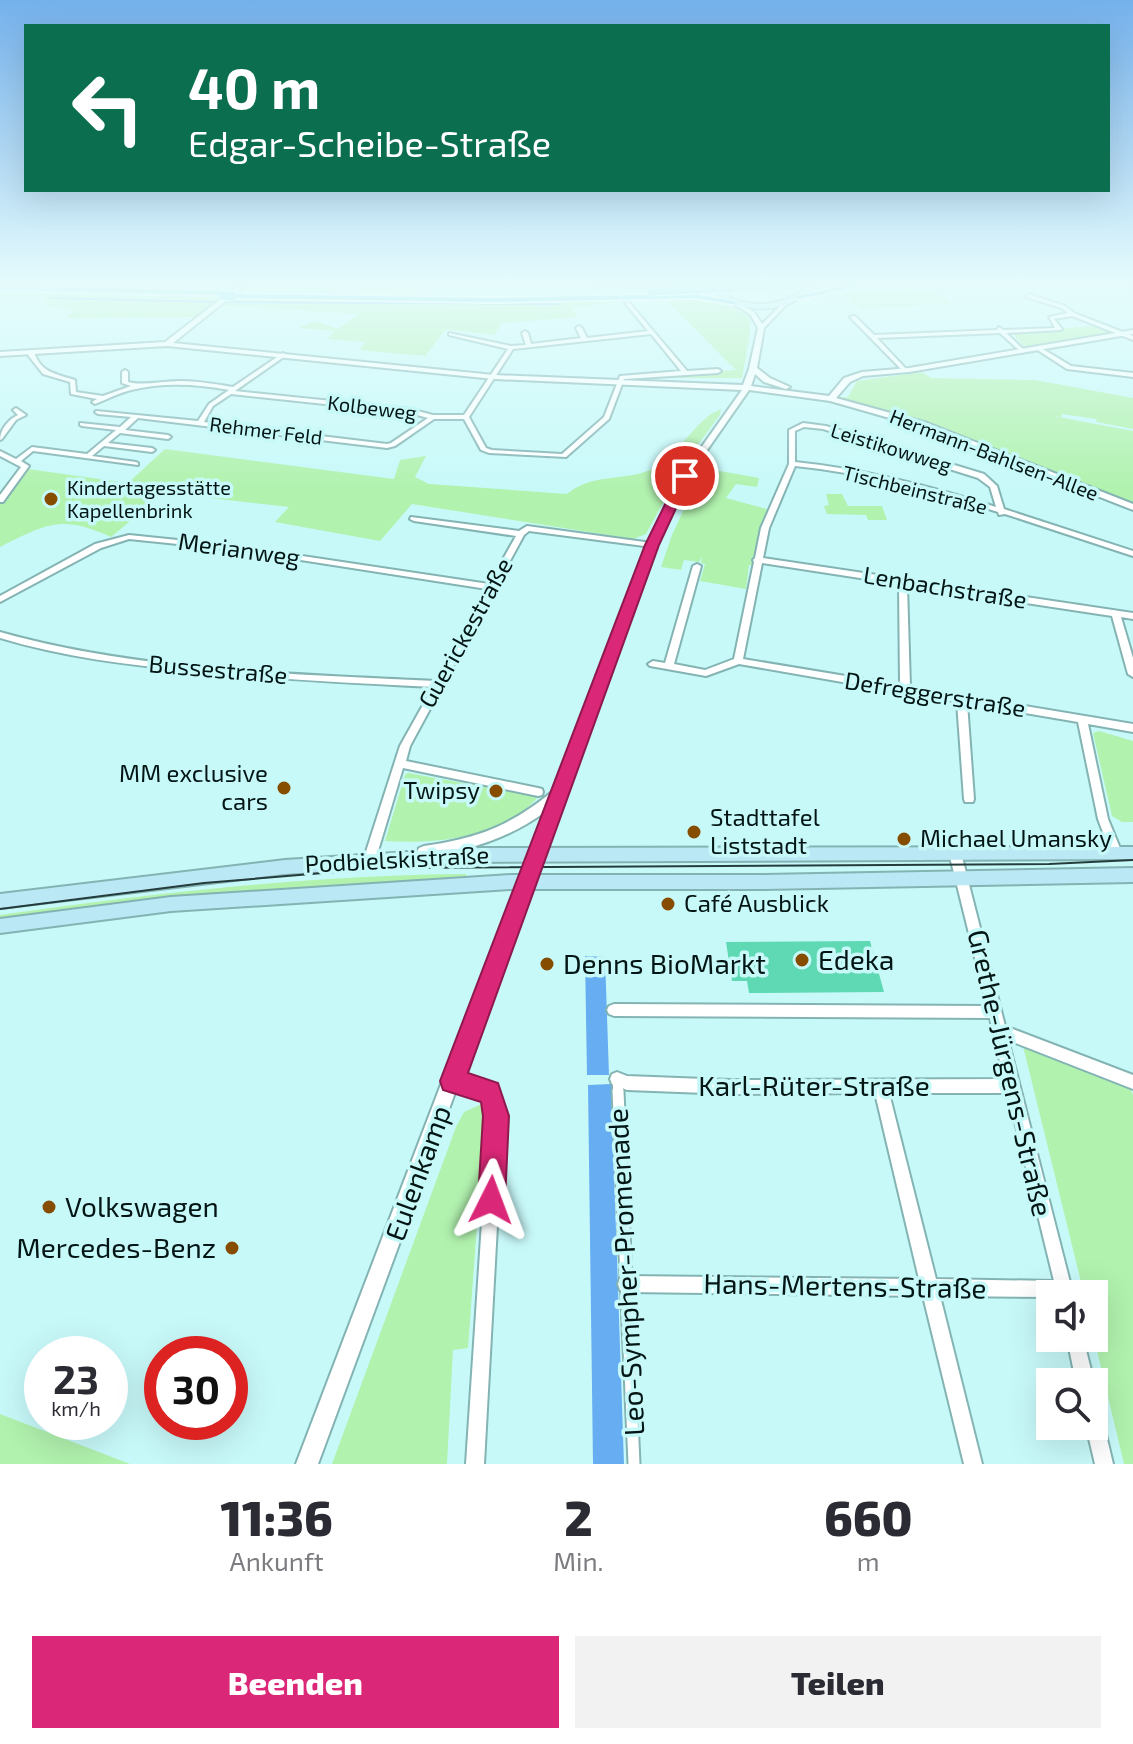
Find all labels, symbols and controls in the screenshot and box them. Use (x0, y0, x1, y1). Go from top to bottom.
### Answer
text: 40 m (188, 53, 320, 120)
icon: left (56, 56, 160, 160)
text: Edgar-Scheibe-Straße (188, 121, 551, 164)
street label: Kolbeweg (326, 390, 418, 424)
street label: Hermann-Bahlsen-Allee (887, 403, 1102, 505)
street label: Rehmer Feld (208, 411, 324, 449)
street label: Leistikowweg (828, 417, 954, 477)
pin (651, 442, 719, 510)
icon: arrive (663, 454, 707, 498)
street label: Tischbeinstraße (841, 459, 990, 519)
place label: Kindertagesstätte Kapellenbrink (67, 475, 231, 522)
marker: Kindertagesstätte Kapellenbrink (42, 490, 60, 508)
street label: Merianweg (176, 526, 302, 571)
street label: Guerickestraße (412, 552, 518, 712)
street label: Lenbachstraße (862, 559, 1029, 614)
street label: Bussestraße (148, 648, 289, 689)
street label: Defreggerstraße (843, 665, 1028, 722)
place label: MM exclusive cars (119, 758, 268, 815)
place label: Twipsy (403, 775, 480, 804)
marker: MM exclusive cars (275, 779, 293, 797)
marker: Twipsy (487, 782, 505, 800)
place label: Stadttafel Liststadt (710, 802, 820, 859)
marker: Stadttafel Liststadt (685, 823, 703, 841)
place label: Michael Umansky (920, 823, 1112, 852)
marker: Michael Umansky (895, 830, 913, 848)
street label: Podbielskistraße (304, 839, 490, 878)
place label: Café Ausblick (684, 888, 829, 917)
marker: Café Ausblick (659, 895, 677, 913)
street label: Grethe-Jürgens-Straße (961, 926, 1061, 1220)
place label: Edeka (818, 942, 894, 976)
place label: Denns BioMarkt (563, 946, 766, 980)
marker: Edeka (793, 951, 811, 969)
marker: Denns BioMarkt (538, 955, 556, 973)
street label: Karl-Rüter-Straße (698, 1068, 930, 1102)
street label: Eulenkamp (377, 1100, 457, 1245)
street label: Leo-Sympher-Promenade (599, 1107, 651, 1437)
position arrow (449, 1158, 533, 1242)
place label: Volkswagen (65, 1189, 219, 1223)
marker: Volkswagen (40, 1198, 58, 1216)
place label: Mercedes-Benz (16, 1230, 216, 1264)
marker: Mercedes-Benz (223, 1239, 241, 1257)
street label: Hans-Mertens-Straße (703, 1266, 987, 1304)
map controls (1036, 1280, 1108, 1440)
button: sound (1036, 1280, 1108, 1352)
speed limit sign: 30 (144, 1336, 248, 1440)
text: 23 (53, 1354, 99, 1402)
button: search (1036, 1368, 1108, 1440)
text: km/h (51, 1396, 101, 1420)
text: 11:36 (220, 1488, 333, 1546)
text: 2 (564, 1488, 593, 1546)
text: 660 (824, 1488, 913, 1546)
text: Ankunft (230, 1545, 324, 1576)
text: Min. (553, 1545, 604, 1576)
text: m (857, 1545, 880, 1576)
button: Beenden (32, 1636, 559, 1728)
button: Teilen (575, 1636, 1101, 1728)

